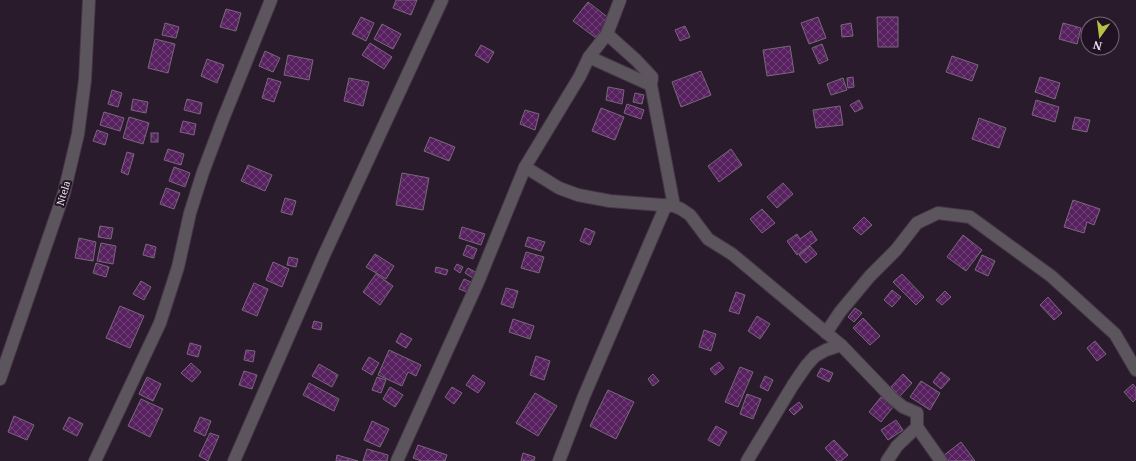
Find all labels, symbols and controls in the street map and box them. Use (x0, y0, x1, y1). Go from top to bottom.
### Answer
north arrow (1080, 16, 1120, 56)
text: N (1091, 38, 1103, 55)
street label: Ntela (53, 179, 73, 207)

